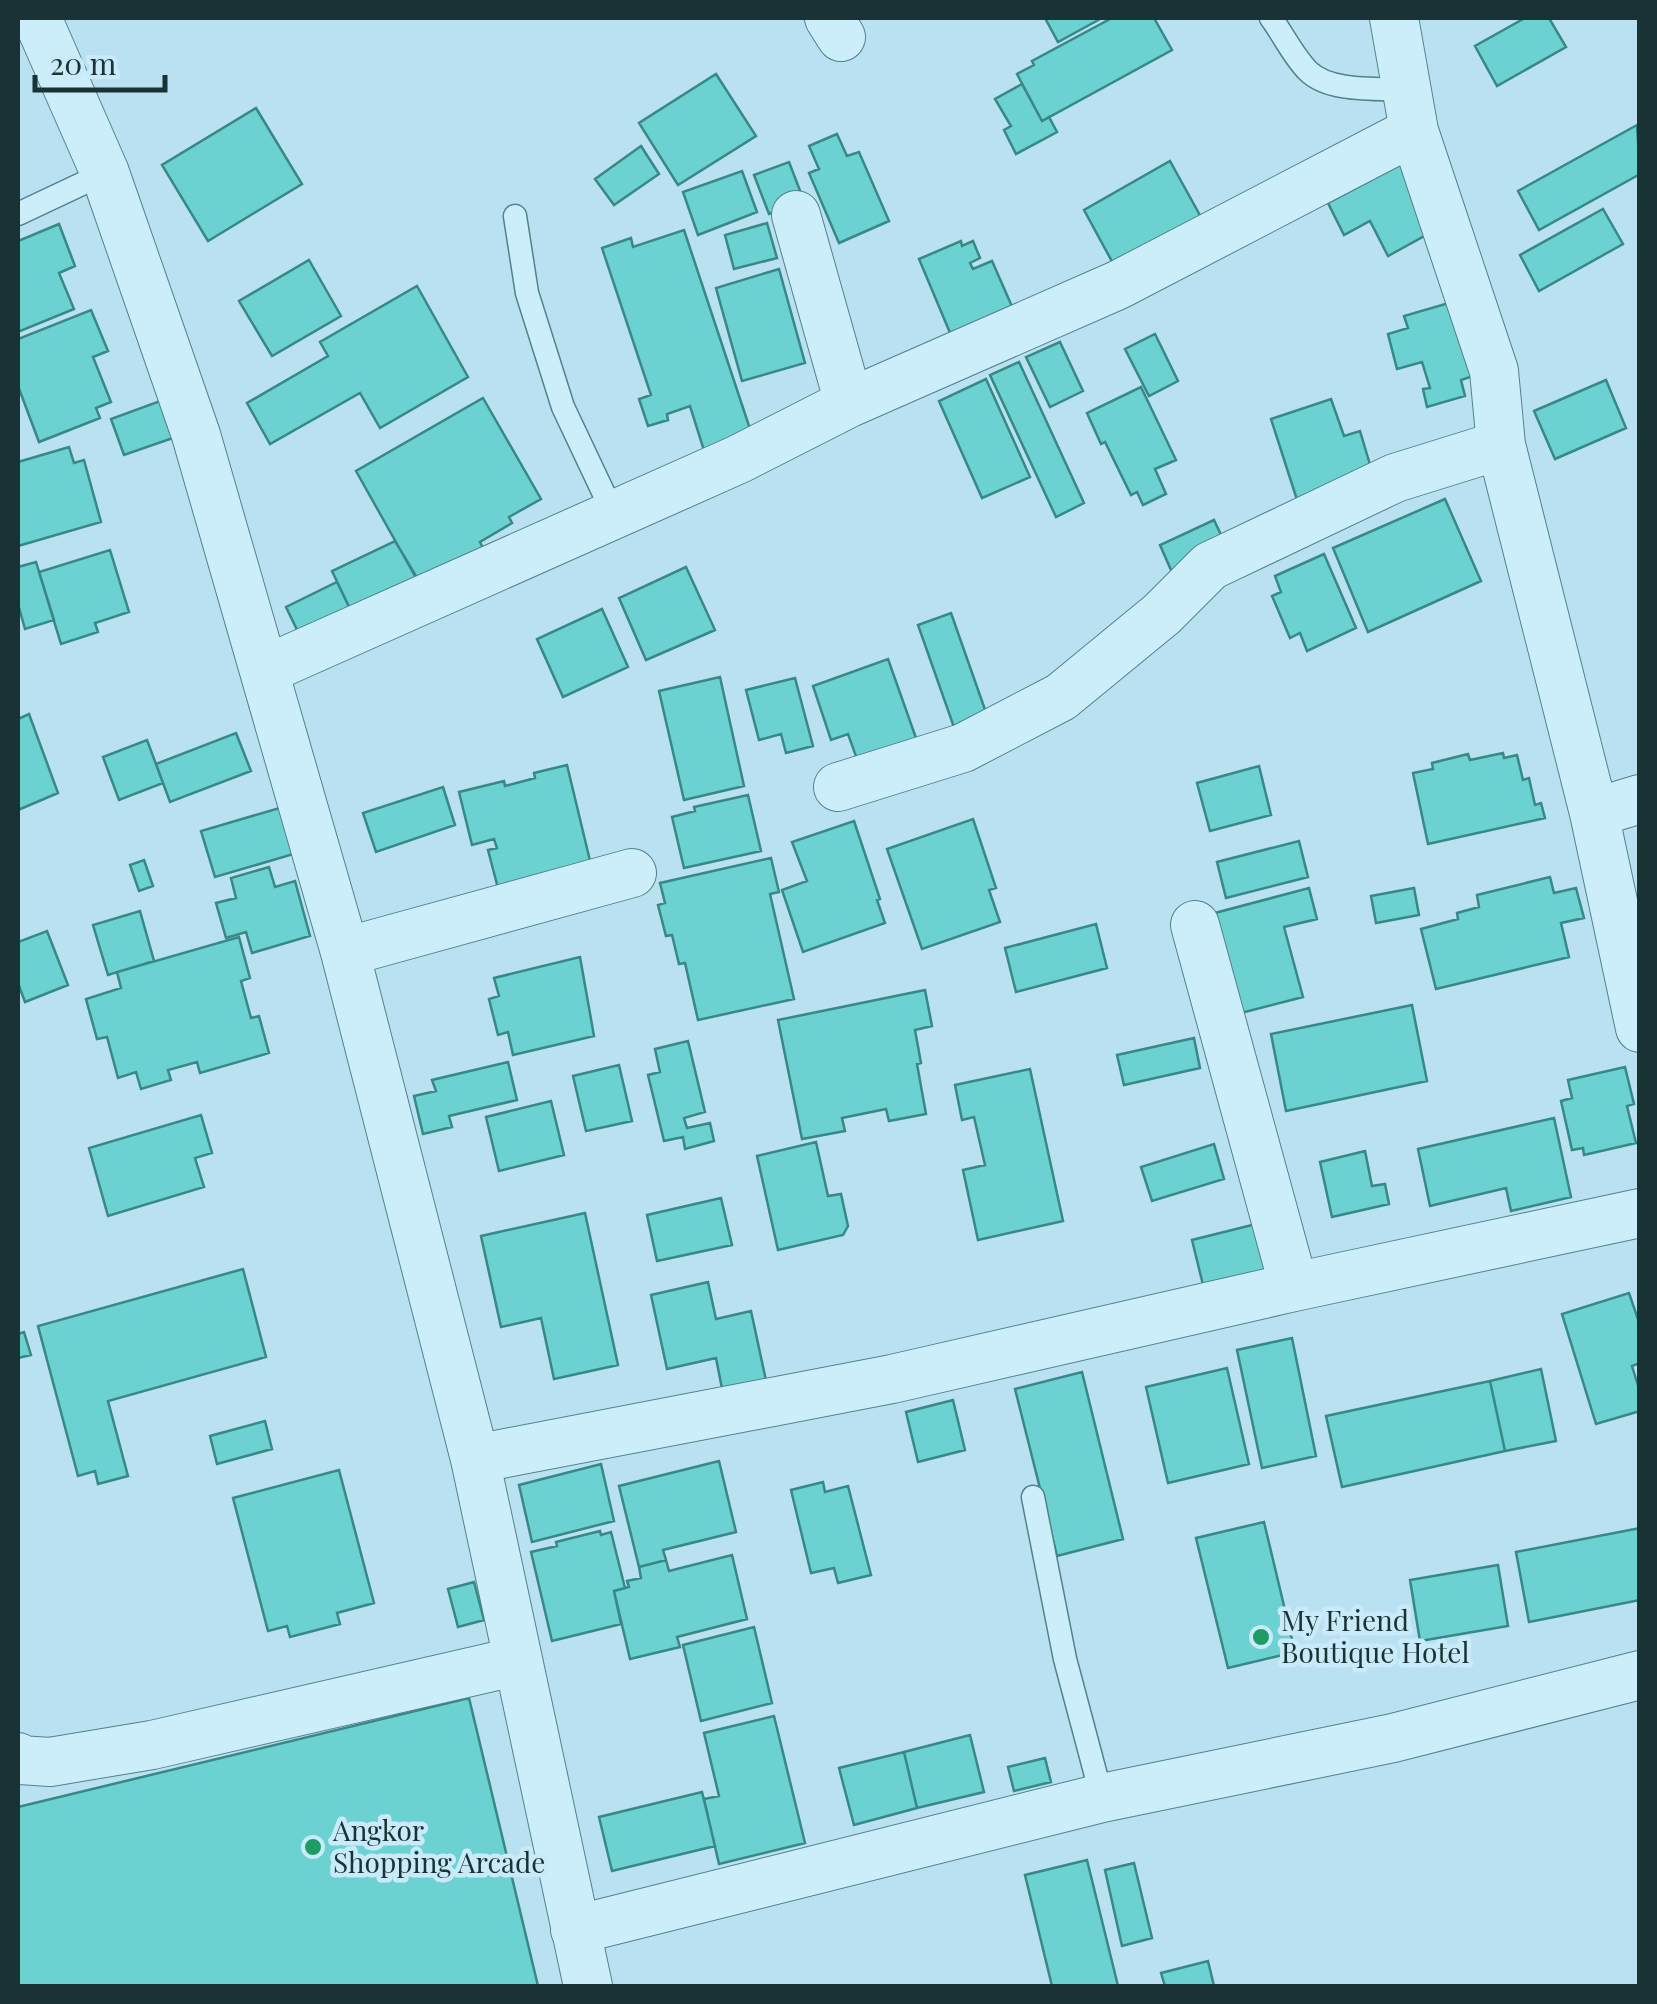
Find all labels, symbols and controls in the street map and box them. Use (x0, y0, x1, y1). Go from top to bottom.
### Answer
scale bar (35, 30, 165, 92)
text: 20 m (50, 43, 117, 83)
place label: My Friend Boutique Hotel (1281, 1601, 1469, 1670)
marker: My Friend Boutique Hotel (1250, 1626, 1272, 1648)
place label: Angkor Shopping Arcade (332, 1811, 545, 1880)
marker: Angkor Shopping Arcade (302, 1836, 324, 1858)

